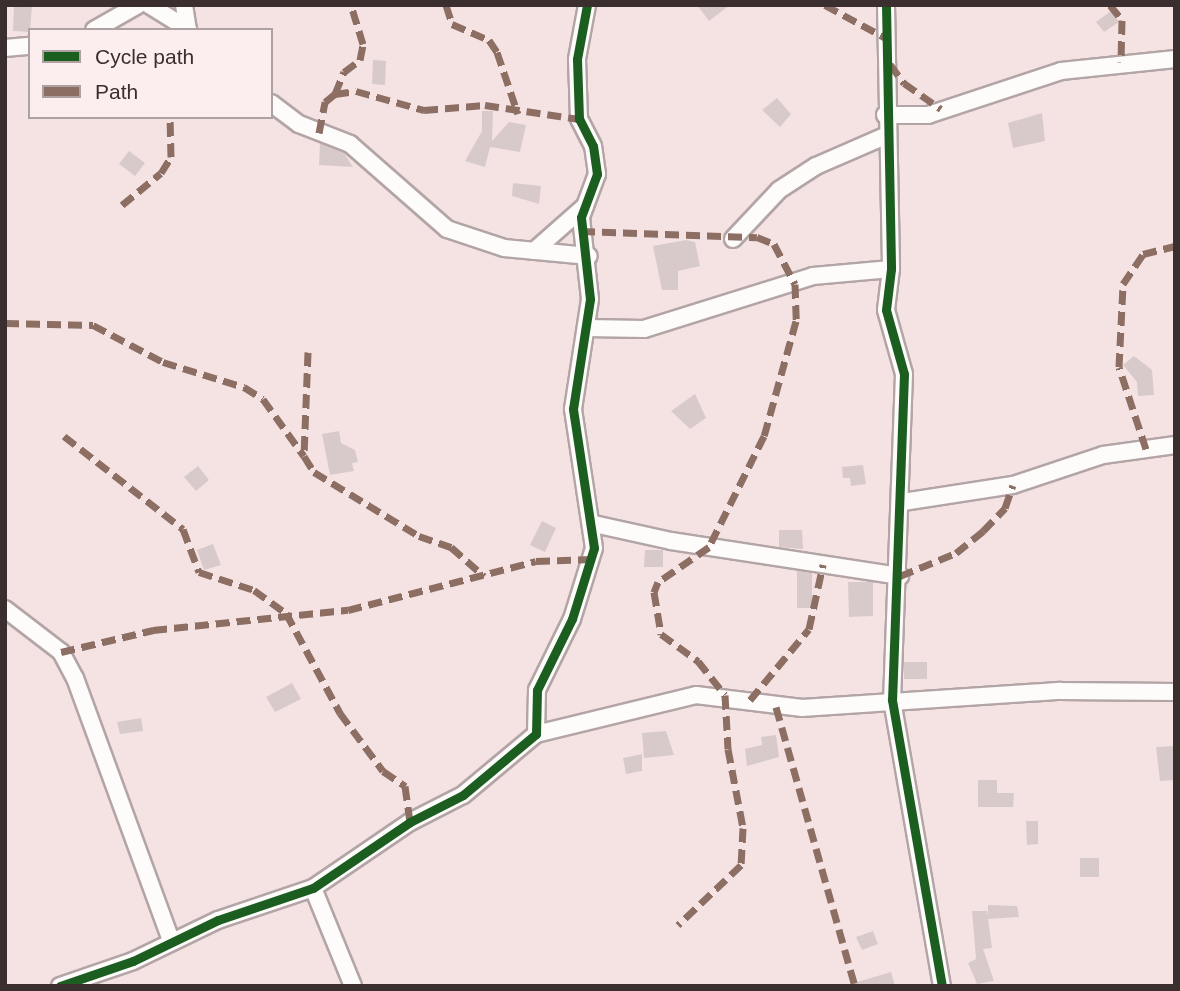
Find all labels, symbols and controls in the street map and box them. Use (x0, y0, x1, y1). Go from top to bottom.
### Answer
legend (28, 28, 273, 119)
text: Cycle path (95, 45, 194, 68)
text: Path (95, 80, 138, 103)

